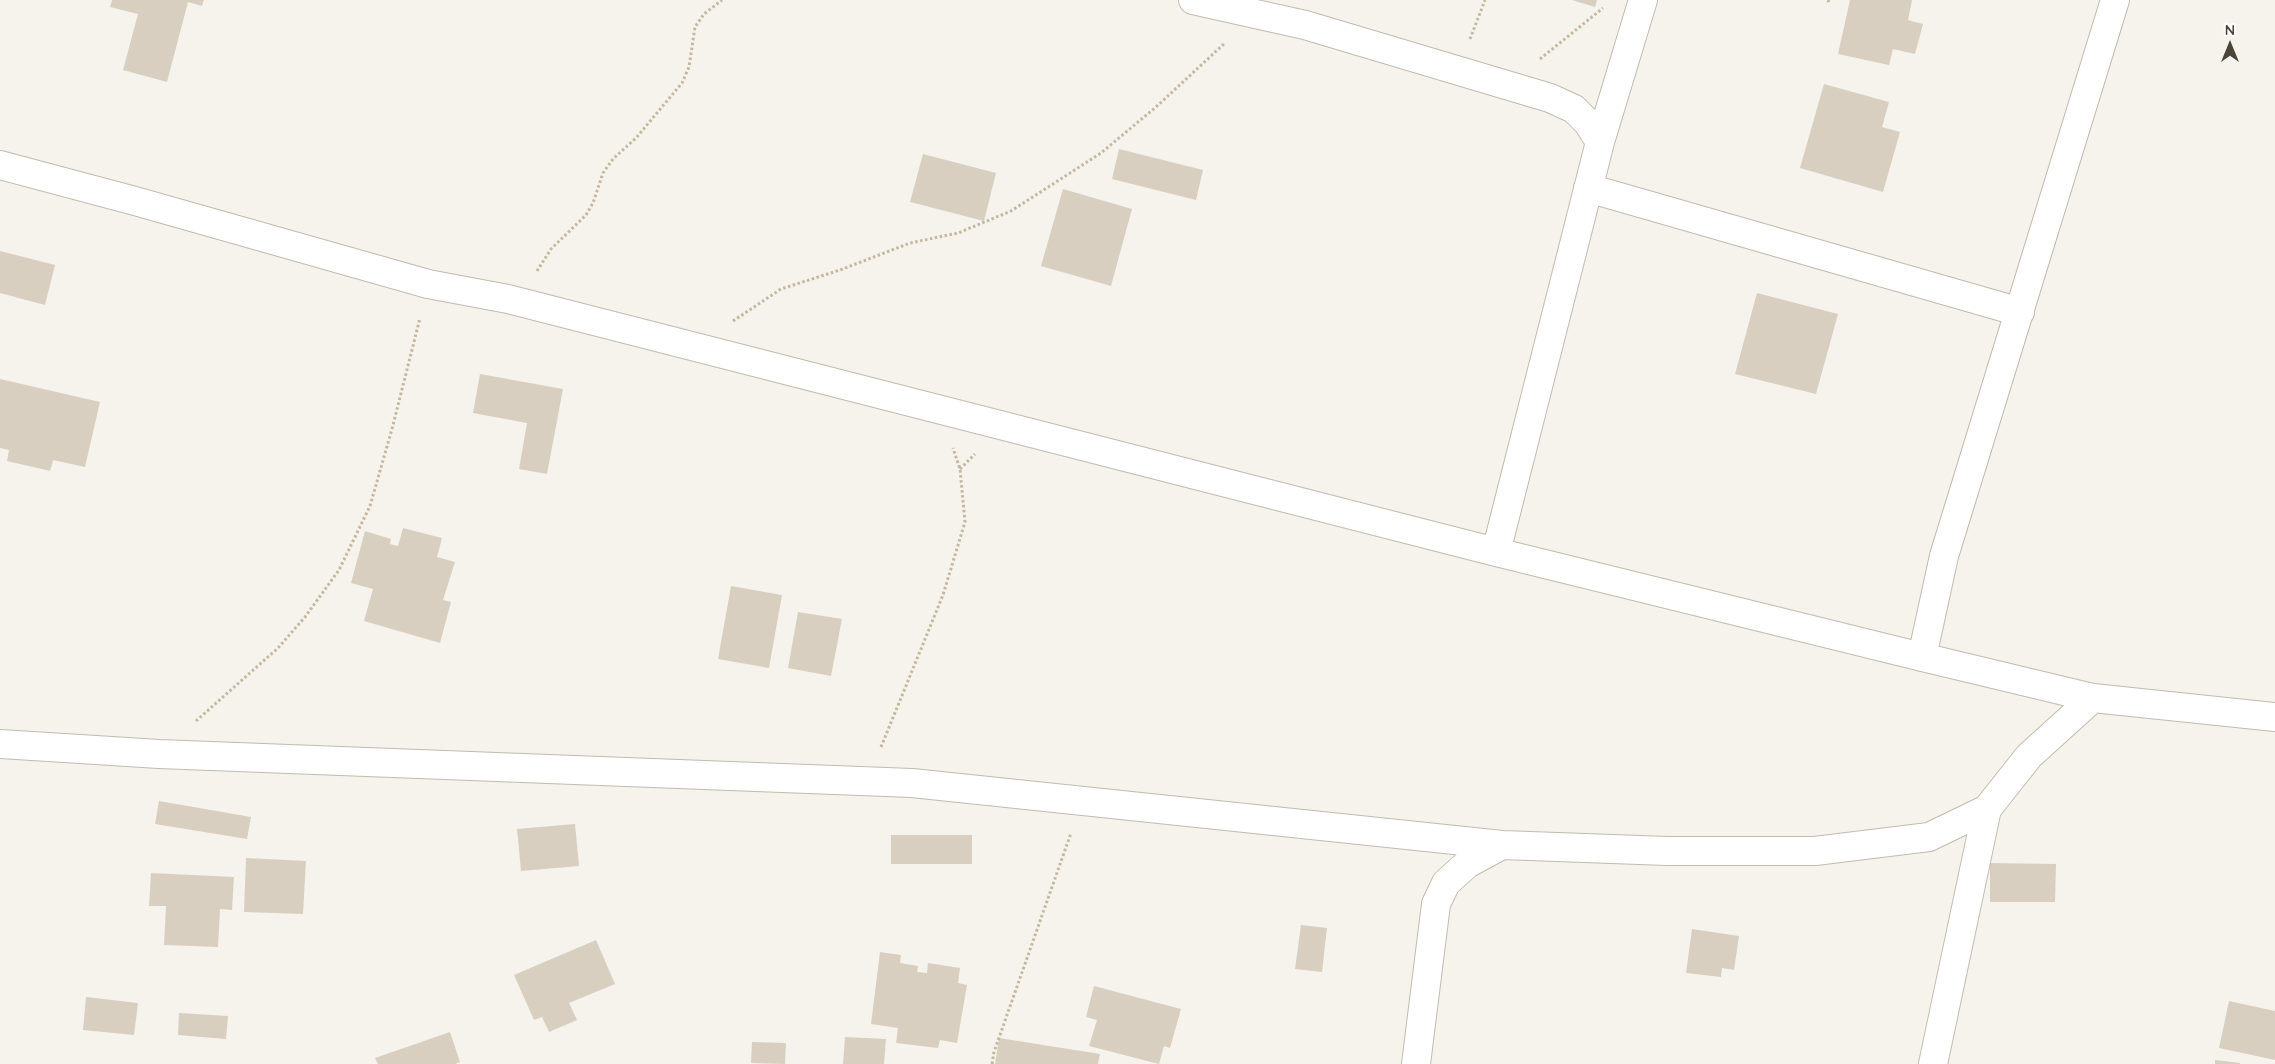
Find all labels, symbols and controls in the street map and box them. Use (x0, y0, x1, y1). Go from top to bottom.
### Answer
north arrow (2205, 20, 2255, 70)
text: N (2225, 21, 2235, 39)

